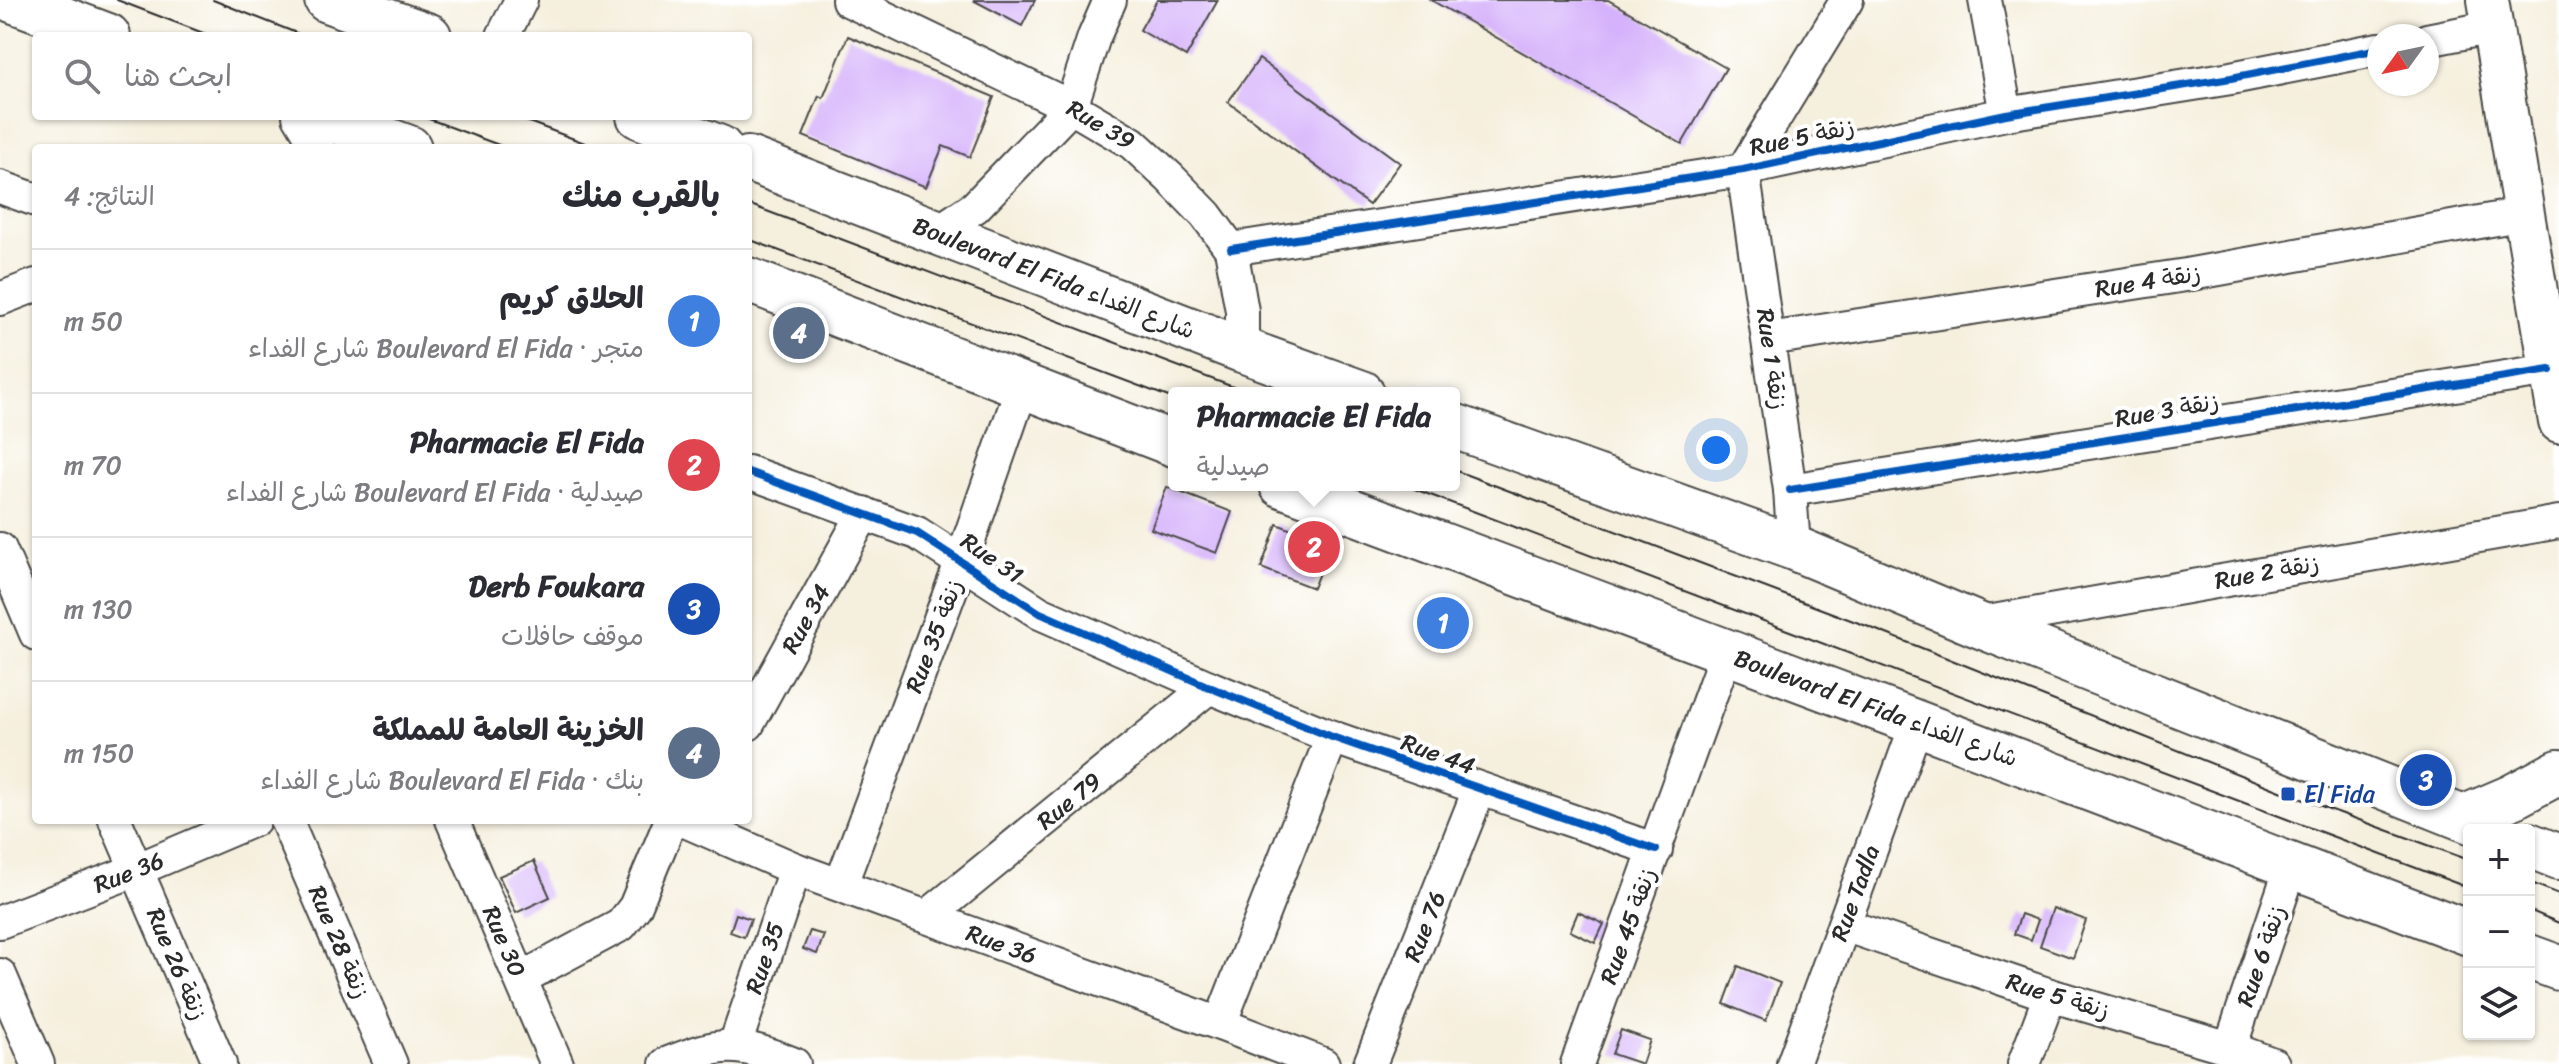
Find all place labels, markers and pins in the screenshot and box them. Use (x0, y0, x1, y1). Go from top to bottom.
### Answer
pin: 4 (773, 303, 825, 363)
pin: 2 (1288, 517, 1340, 577)
pin: 1 (1417, 593, 1469, 653)
pin: 3 (2400, 750, 2452, 810)
place label: El Fida (2304, 773, 2376, 815)
marker: El Fida (2279, 785, 2297, 803)

